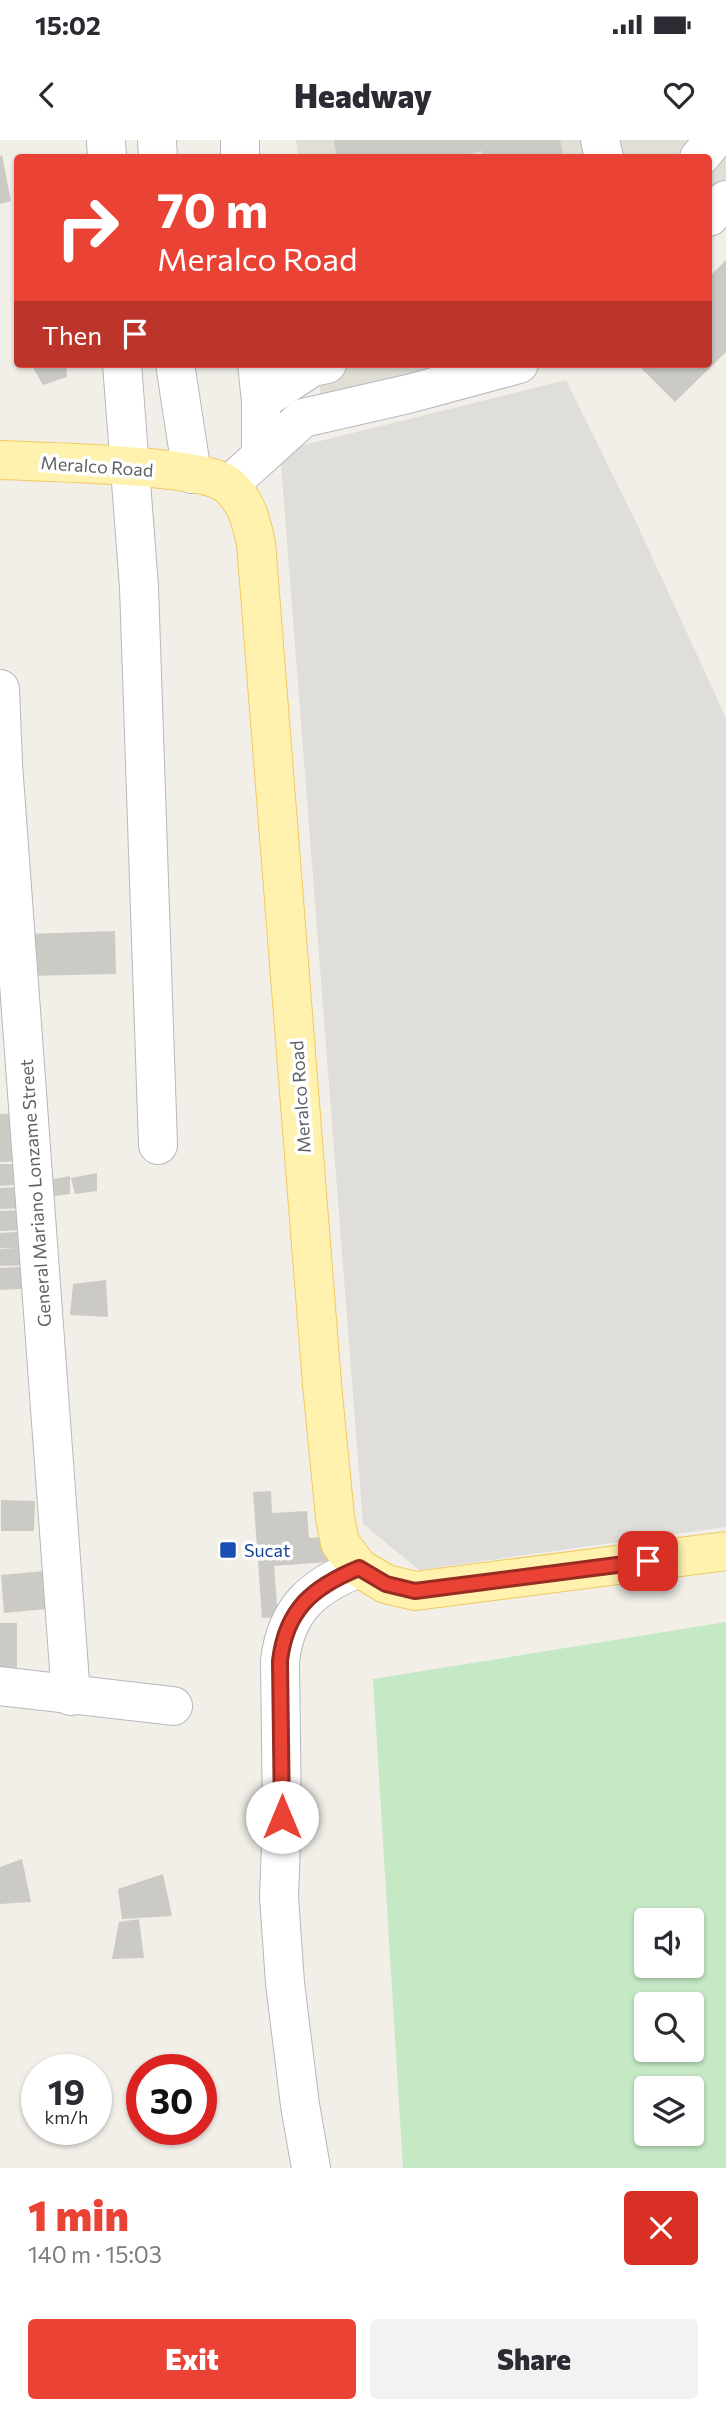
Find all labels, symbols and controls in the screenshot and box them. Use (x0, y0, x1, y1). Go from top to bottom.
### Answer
text: 15:02 (35, 9, 101, 40)
text: Headway (294, 75, 432, 115)
icon: back (28, 76, 66, 114)
icon: heart (660, 76, 698, 114)
text: 70 m (157, 178, 268, 238)
icon: right (42, 182, 133, 273)
text: Meralco Road (157, 238, 358, 278)
icon: arrive (116, 315, 154, 353)
text: Then (42, 319, 102, 350)
street label: Meralco Road (40, 451, 154, 481)
street label: Meralco Road (285, 1040, 315, 1154)
street label: General Mariano Lonzame Street (15, 1058, 55, 1328)
pin (618, 1531, 678, 1591)
place label: Sucat (244, 1539, 290, 1561)
marker: Sucat (218, 1540, 238, 1560)
icon: arrive (629, 1542, 667, 1580)
position arrow (245, 1780, 319, 1854)
map controls (634, 1908, 704, 2146)
button: sound (634, 1908, 704, 1978)
button: search (634, 1992, 704, 2062)
speed limit sign: 30 (126, 2054, 217, 2145)
text: 19 (48, 2069, 85, 2112)
button: layers (634, 2076, 704, 2146)
text: km/h (45, 2106, 88, 2128)
text: 1 min (28, 2188, 129, 2240)
button: close (624, 2191, 698, 2265)
text: 140 m · 15:03 (28, 2240, 162, 2268)
button: Exit (28, 2319, 356, 2399)
button: Share (370, 2319, 698, 2399)

